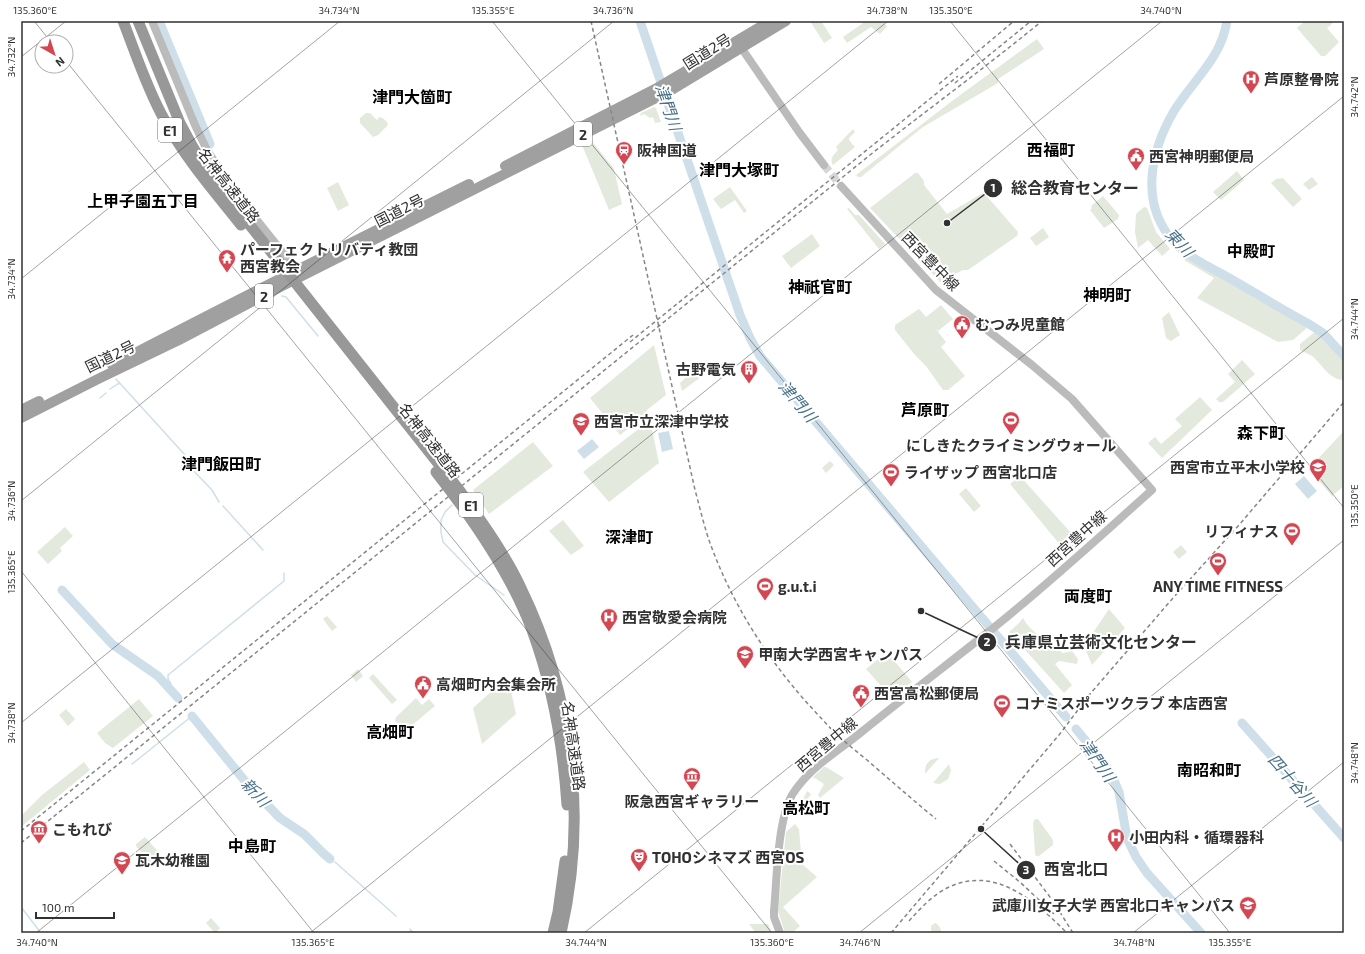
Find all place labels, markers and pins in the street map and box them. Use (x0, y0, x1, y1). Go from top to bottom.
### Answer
hospital icon: 芦原整骨院 (1241, 69, 1261, 94)
place label: 芦原整骨院 (1264, 70, 1339, 88)
station icon: 阪神国道 (614, 140, 634, 165)
place label: 阪神国道 (637, 141, 697, 159)
public building icon: 西宮神明郵便局 (1126, 146, 1146, 171)
place label: 西宮神明郵便局 (1149, 147, 1254, 165)
callout: 総合教育センター (983, 174, 1147, 202)
place label: パーフェクトリバティ教団 西宮教会 (240, 240, 418, 275)
temple icon: パーフェクトリバティ教団 西宮教会 (217, 248, 237, 273)
public building icon: むつみ児童館 (952, 314, 972, 339)
place label: むつみ児童館 (975, 315, 1065, 333)
building icon: 古野電気 (739, 359, 759, 384)
place label: 古野電気 (676, 360, 736, 378)
sports icon: にしきたクライミングウォール (1001, 410, 1021, 435)
school or university icon: 西宮市立深津中学校 (571, 411, 591, 436)
place label: 西宮市立深津中学校 (594, 412, 729, 430)
place label: にしきたクライミングウォール (906, 436, 1116, 454)
school or university icon: 西宮市立平木小学校 (1308, 457, 1328, 482)
place label: 西宮市立平木小学校 (1170, 458, 1305, 476)
sports icon: ライザップ 西宮北口店 (881, 462, 901, 487)
place label: ライザップ 西宮北口店 (904, 463, 1057, 481)
sports icon: リフィナス (1282, 521, 1302, 546)
place label: リフィナス (1204, 522, 1279, 540)
sports icon: ANY TIME FITNESS (1208, 551, 1228, 576)
sports icon: g.u.t.i (755, 576, 775, 601)
place label: g.u.t.i (778, 577, 817, 595)
place label: ANY TIME FITNESS (1153, 577, 1283, 595)
hospital icon: 西宮敬愛会病院 (599, 607, 619, 632)
place label: 西宮敬愛会病院 (622, 608, 727, 626)
callout: 兵庫県立芸術文化センター (977, 628, 1205, 656)
school or university icon: 甲南大学西宮キャンパス (735, 644, 755, 669)
place label: 甲南大学西宮キャンパス (758, 645, 923, 663)
public building icon: 高畑町内会集会所 (413, 674, 433, 699)
place label: 高畑町内会集会所 (436, 675, 556, 693)
public building icon: 西宮高松郵便局 (851, 683, 871, 708)
place label: 西宮高松郵便局 (874, 684, 979, 702)
sports icon: コナミスポーツクラブ 本店西宮 (992, 693, 1012, 718)
place label: コナミスポーツクラブ 本店西宮 (1015, 694, 1228, 712)
museum icon: 阪急西宮ギャラリー (682, 766, 702, 791)
place label: 阪急西宮ギャラリー (624, 792, 760, 810)
museum icon: こもれび (29, 819, 49, 844)
place label: こもれび (52, 820, 112, 838)
hospital icon: 小田内科・循環器科 (1106, 827, 1126, 852)
place label: 小田内科・循環器科 (1129, 828, 1264, 846)
theatre icon: TOHOシネマズ 西宮OS (629, 847, 649, 872)
place label: TOHOシネマズ 西宮OS (652, 848, 804, 866)
school or university icon: 瓦木幼稚園 (112, 850, 132, 875)
place label: 瓦木幼稚園 (135, 851, 210, 869)
callout: 西宮北口 (1016, 856, 1116, 884)
school or university icon: 武庫川女子大学 西宮北口キャンパス (1238, 895, 1258, 920)
place label: 武庫川女子大学 西宮北口キャンパス (992, 896, 1235, 914)

